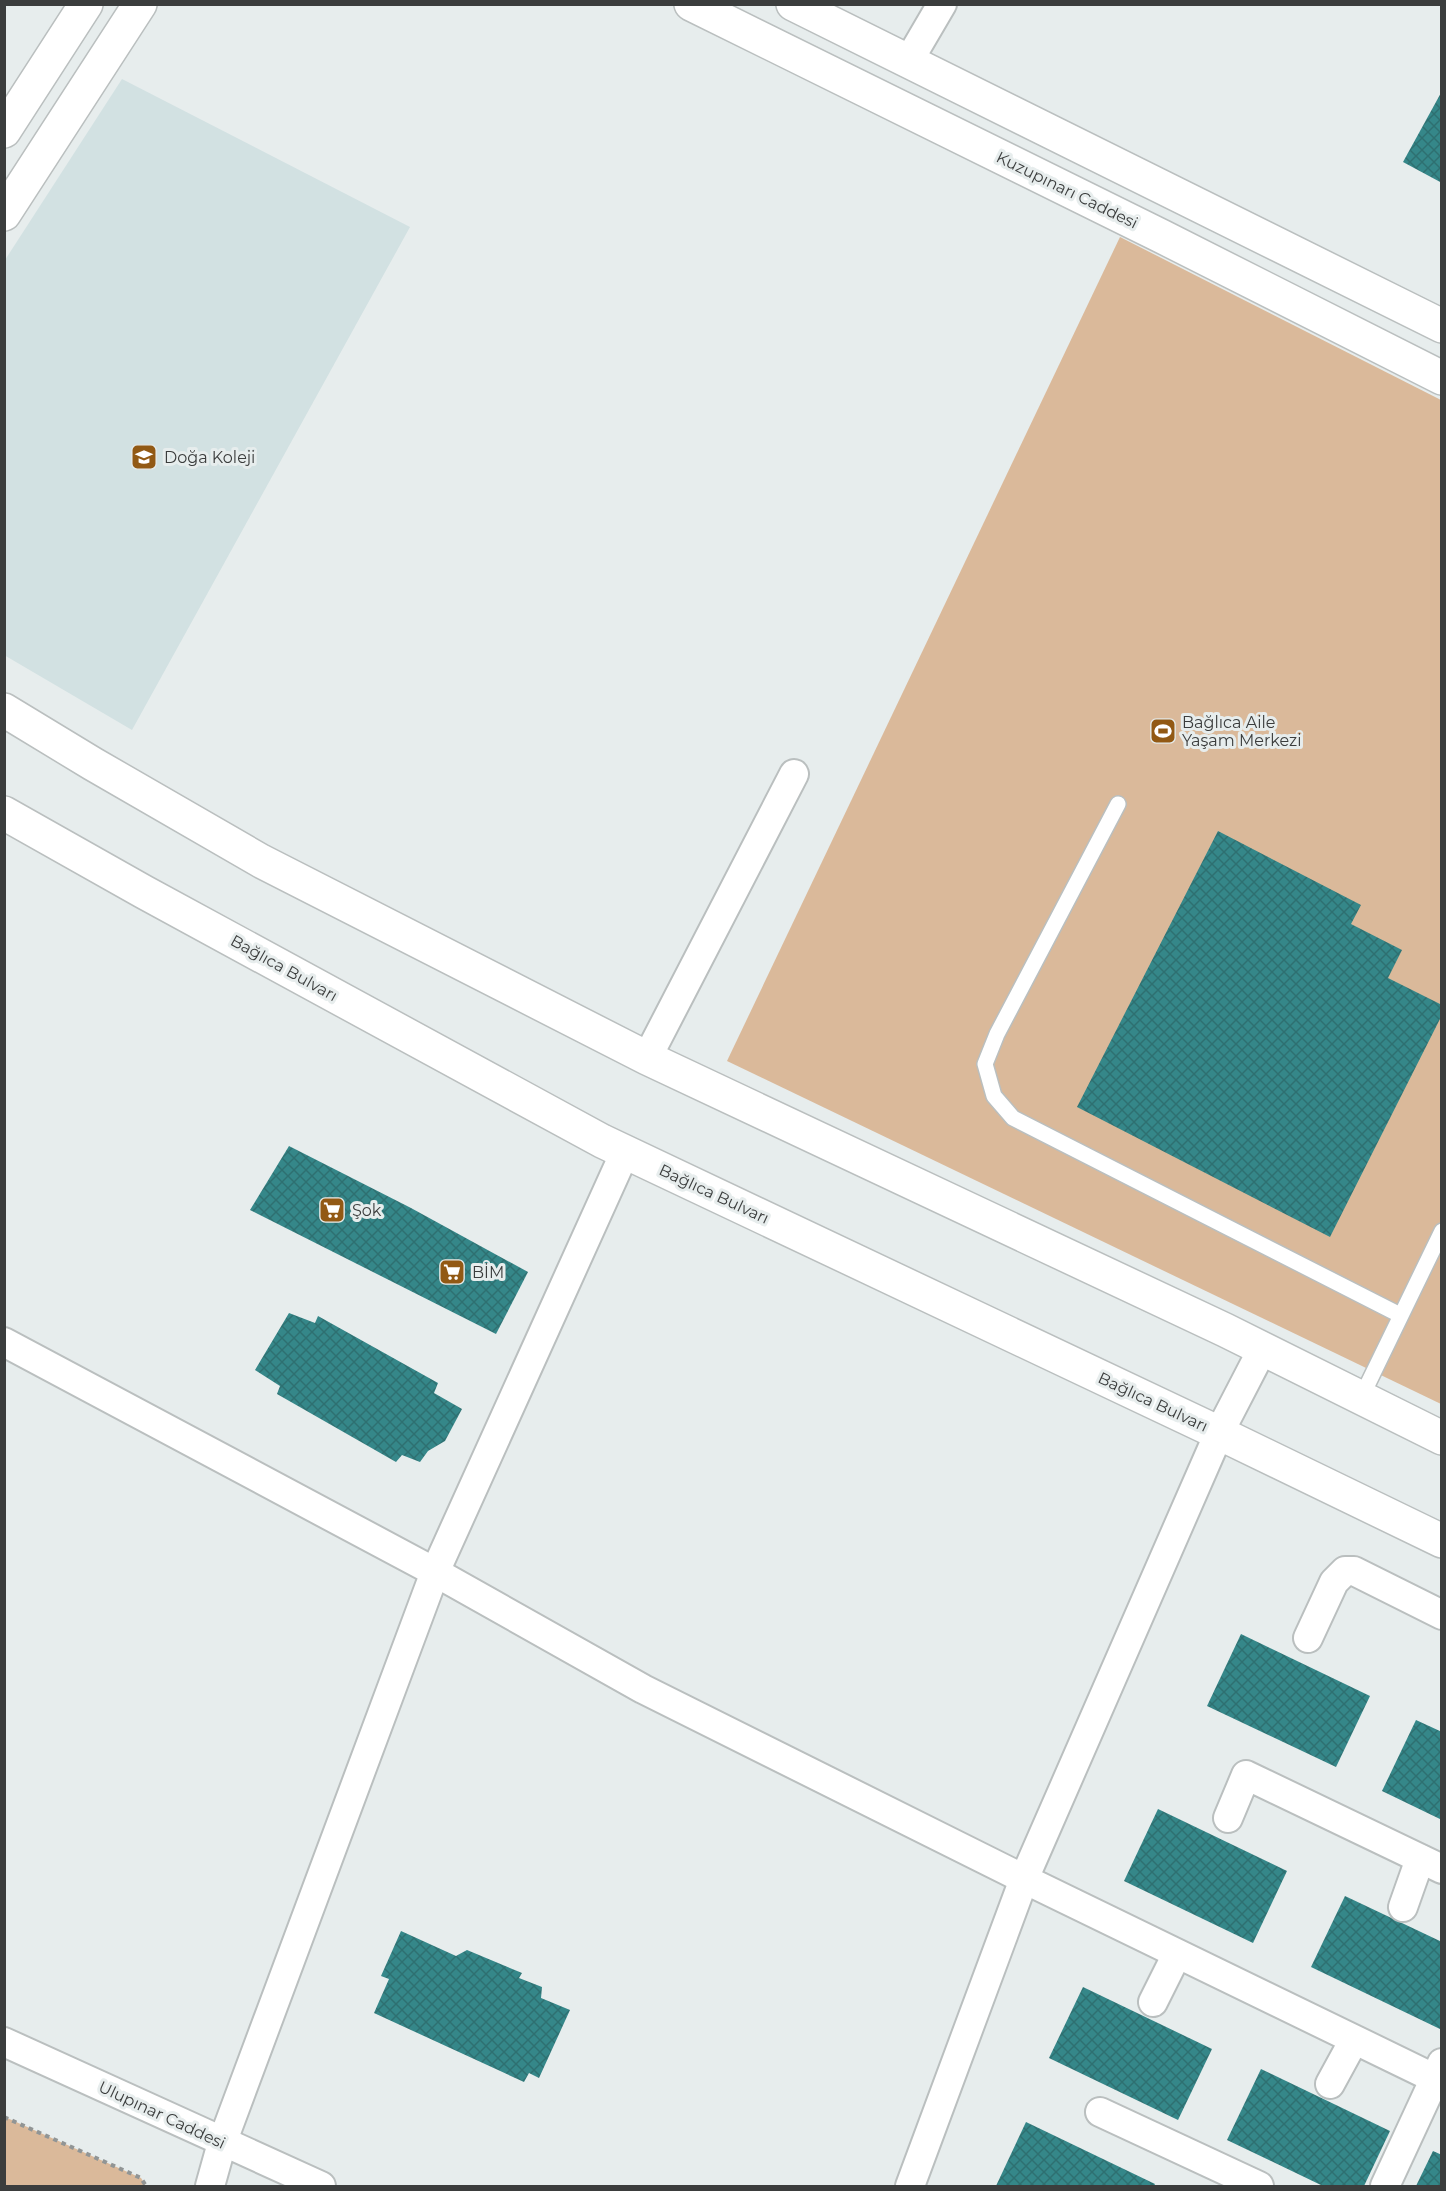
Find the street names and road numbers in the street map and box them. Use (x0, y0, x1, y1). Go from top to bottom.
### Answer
street label: Kuzupınarı Caddesi (993, 147, 1141, 233)
street label: Bağlıca Bulvarı (227, 931, 341, 1005)
street label: Bağlıca Bulvarı (656, 1160, 772, 1228)
street label: Bağlıca Bulvarı (1095, 1368, 1211, 1436)
street label: Ulupınar Caddesi (95, 2077, 229, 2153)

